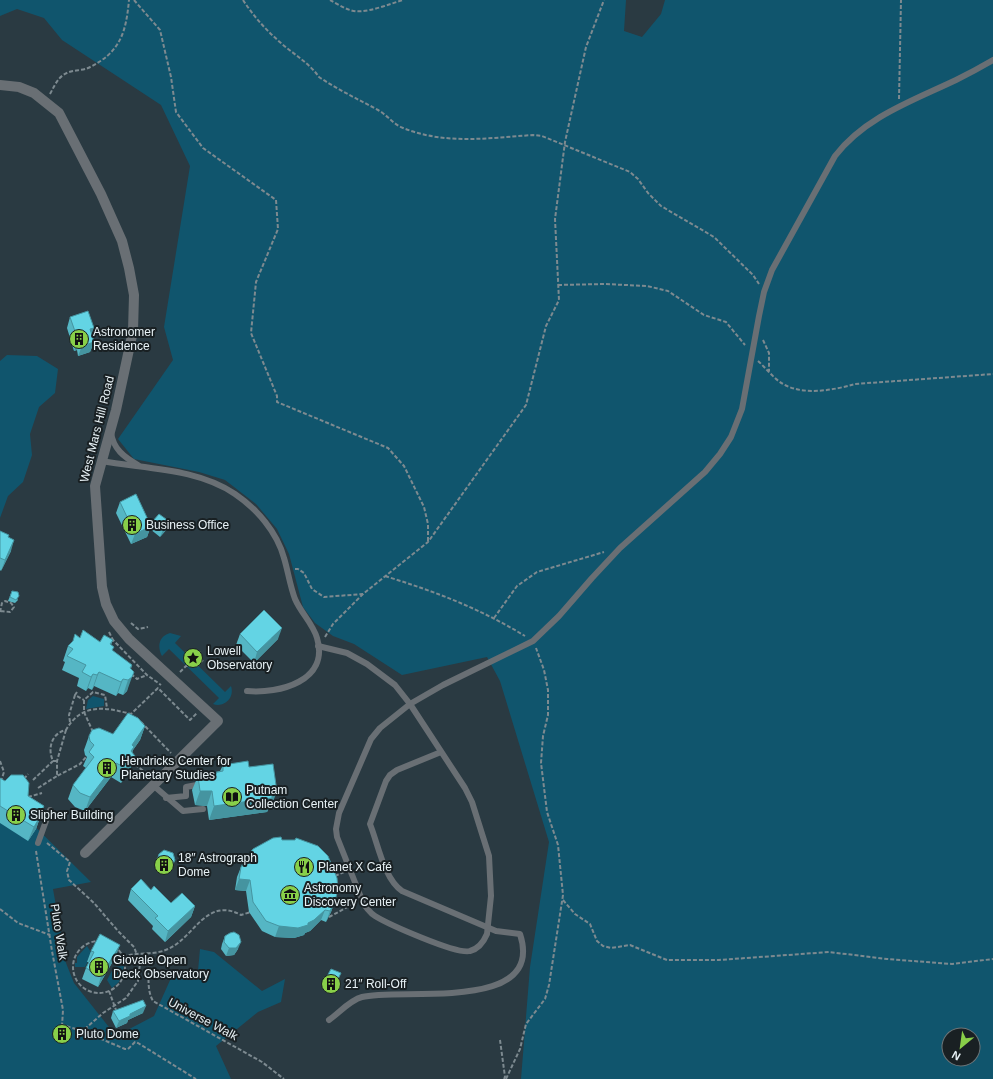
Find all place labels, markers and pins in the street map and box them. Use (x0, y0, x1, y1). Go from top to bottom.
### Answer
place label: Astronomer Residence (93, 325, 155, 353)
building icon: Astronomer Residence (68, 328, 90, 350)
building icon: Business Office (121, 514, 143, 536)
place label: Business Office (146, 518, 229, 532)
place label: Lowell Observatory (207, 644, 272, 672)
place icon: Lowell Observatory (182, 647, 204, 669)
place label: Hendricks Center for Planetary Studies (121, 754, 231, 782)
building icon: Hendricks Center for Planetary Studies (96, 757, 118, 779)
place label: Putnam Collection Center (246, 783, 338, 811)
library icon: Putnam Collection Center (221, 786, 243, 808)
building icon: Slipher Building (5, 804, 27, 826)
place label: Slipher Building (30, 808, 113, 822)
place label: 18″ Astrograph Dome (178, 851, 257, 879)
building icon: 18″ Astrograph Dome (153, 854, 175, 876)
restaurant icon: Planet X Café (293, 856, 315, 878)
place label: Planet X Café (318, 860, 392, 874)
place label: Astronomy Discovery Center (304, 881, 396, 909)
museum icon: Astronomy Discovery Center (279, 884, 301, 906)
place label: Giovale Open Deck Observatory (113, 953, 209, 981)
building icon: Giovale Open Deck Observatory (88, 956, 110, 978)
building icon: 21″ Roll-Off (320, 973, 342, 995)
place label: 21″ Roll-Off (345, 977, 407, 991)
building icon: Pluto Dome (51, 1023, 73, 1045)
place label: Pluto Dome (76, 1027, 139, 1041)

